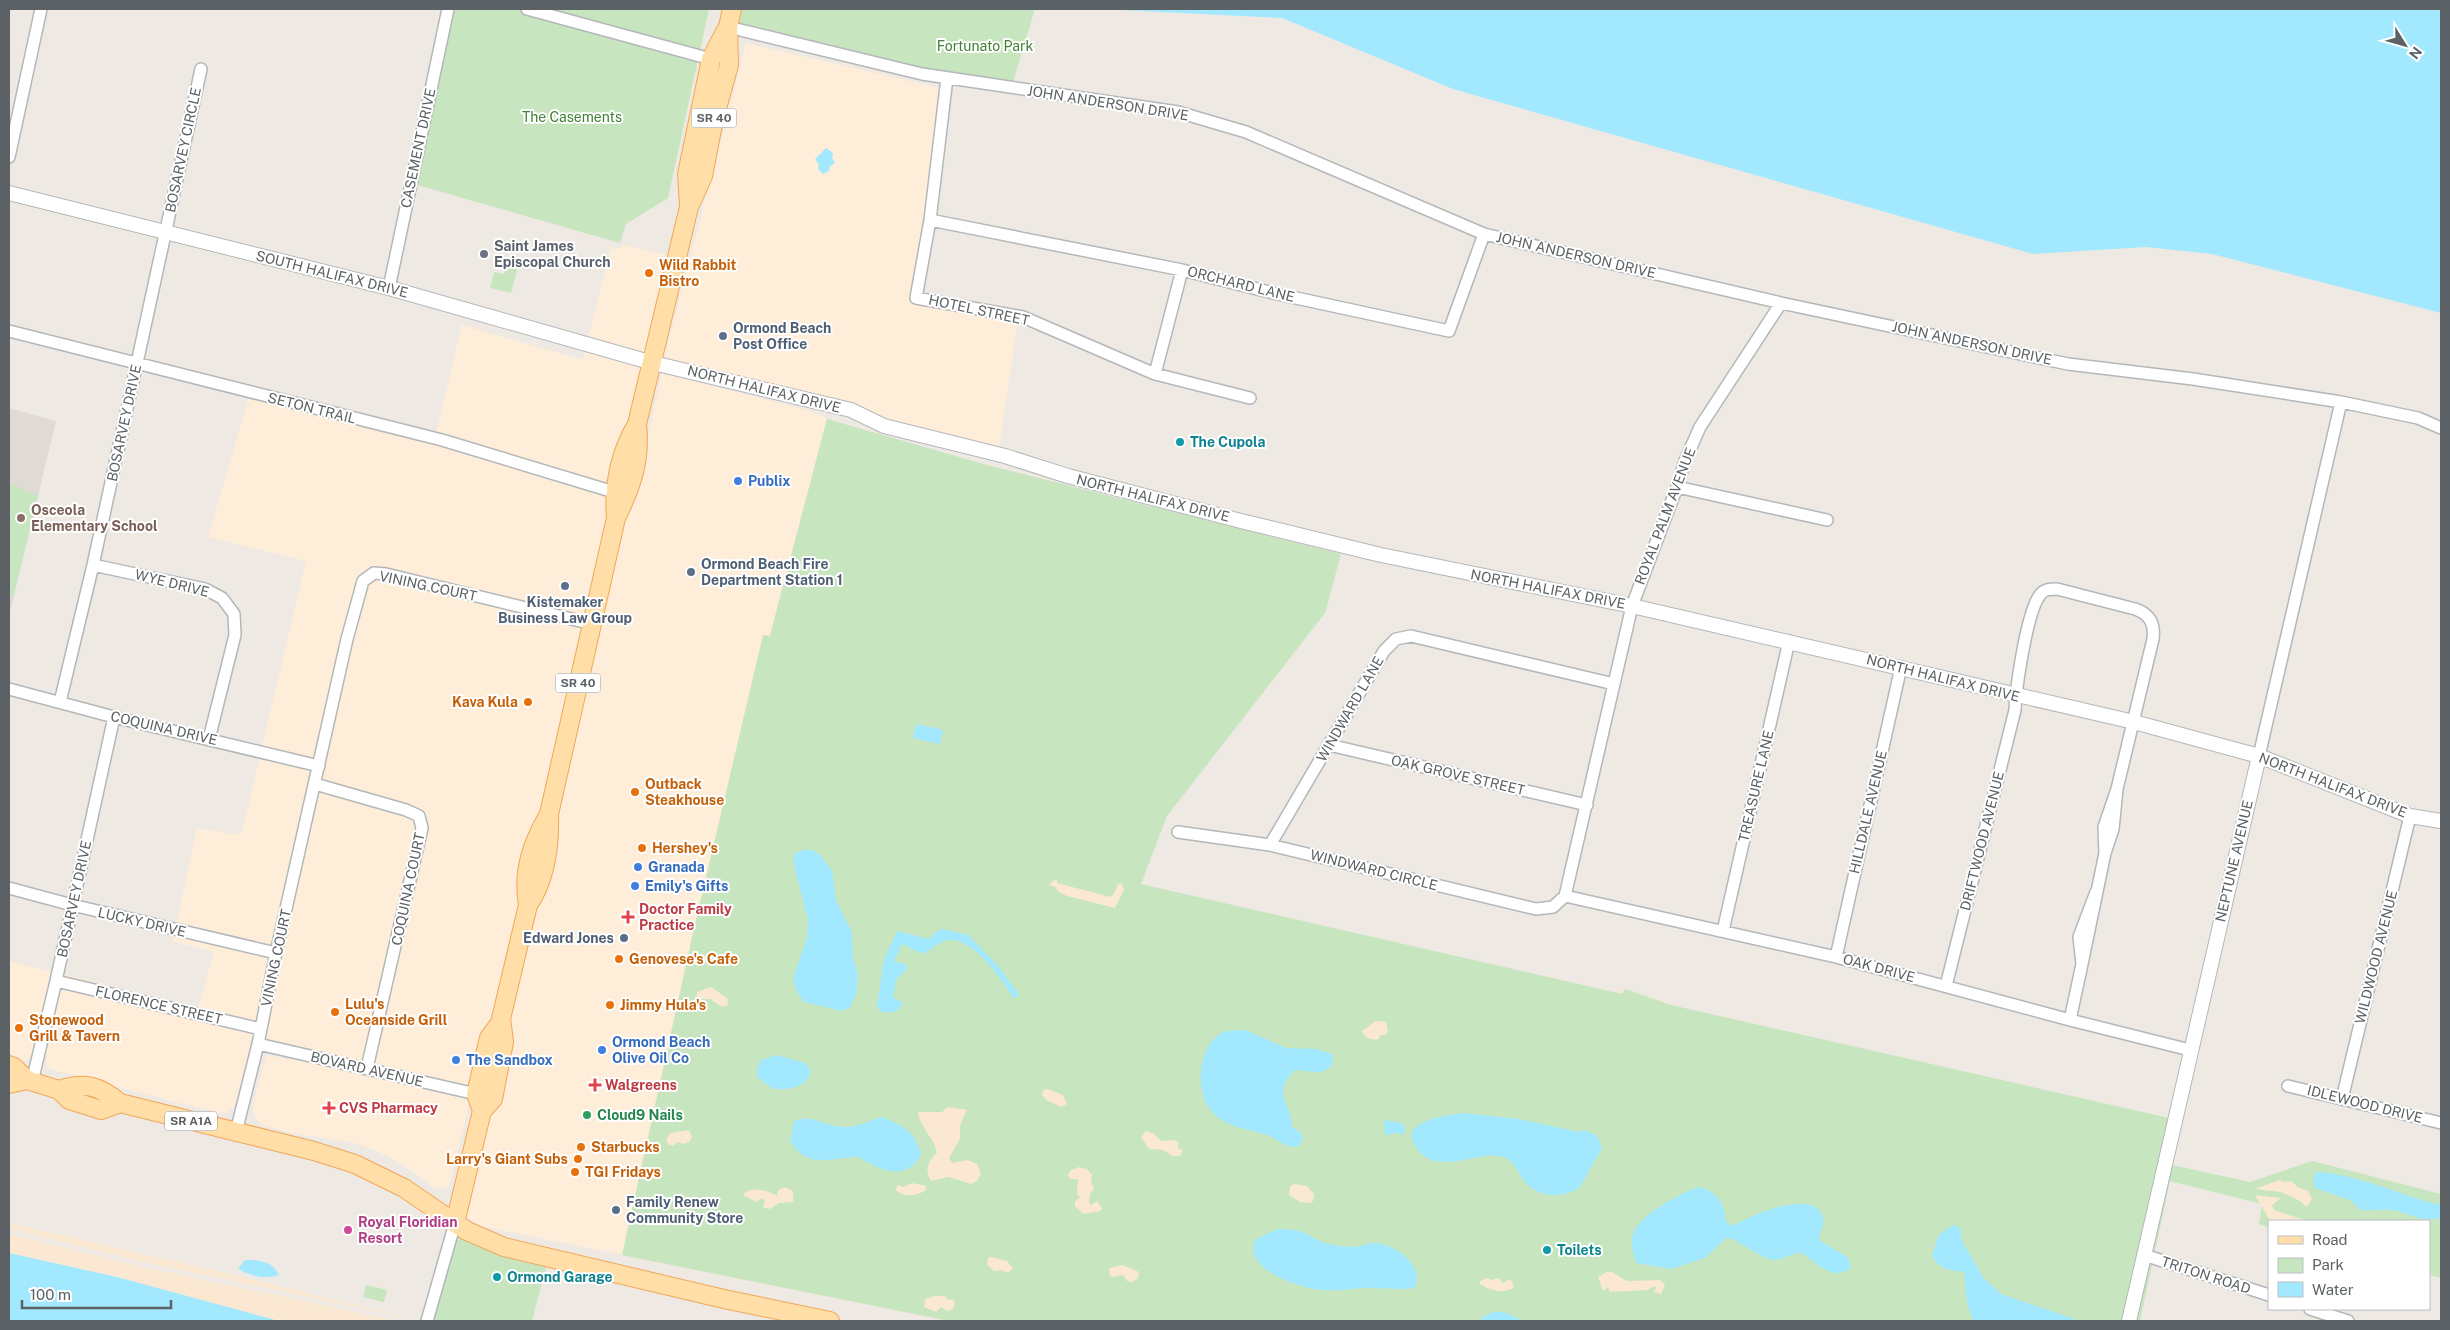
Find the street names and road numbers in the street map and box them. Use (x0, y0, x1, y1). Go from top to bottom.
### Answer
street label: JOHN ANDERSON DRIVE (1026, 82, 1190, 124)
street label: BOSARVEY CIRCLE (162, 86, 204, 214)
street label: CASEMENT DRIVE (397, 87, 439, 209)
road number: SR 40 (692, 109, 736, 128)
street label: JOHN ANDERSON DRIVE (1495, 229, 1657, 281)
street label: SOUTH HALIFAX DRIVE (254, 247, 410, 301)
street label: ORCHARD LANE (1186, 263, 1296, 305)
street label: HOTEL STREET (927, 292, 1031, 328)
street label: JOHN ANDERSON DRIVE (1890, 318, 2054, 368)
street label: NORTH HALIFAX DRIVE (686, 362, 842, 416)
street label: BOSARVEY DRIVE (104, 363, 144, 483)
street label: SETON TRAIL (266, 389, 358, 427)
street label: ROYAL PALM AVENUE (1631, 445, 1699, 587)
street label: NORTH HALIFAX DRIVE (1075, 471, 1231, 525)
street label: WYE DRIVE (133, 566, 211, 600)
street label: NORTH HALIFAX DRIVE (1469, 566, 1627, 612)
street label: VINING COURT (378, 568, 478, 604)
street label: NORTH HALIFAX DRIVE (1865, 651, 2021, 705)
street label: WINDWARD LANE (1313, 653, 1387, 765)
road number: SR 40 (556, 674, 600, 692)
street label: COQUINA DRIVE (109, 708, 219, 748)
street label: TREASURE LANE (1735, 728, 1777, 844)
street label: HILLDALE AVENUE (1846, 749, 1890, 875)
street label: NORTH HALIFAX DRIVE (2257, 749, 2409, 821)
street label: OAK GROVE STREET (1390, 752, 1526, 798)
street label: DRIFTWOOD AVENUE (1957, 770, 2007, 912)
street label: NEPTUNE AVENUE (2212, 799, 2256, 923)
street label: COQUINA COURT (388, 831, 428, 947)
street label: BOSARVEY DRIVE (54, 839, 94, 959)
street label: WINDWARD CIRCLE (1309, 846, 1439, 894)
street label: WILDWOOD AVENUE (2352, 889, 2400, 1025)
street label: LUCKY DRIVE (96, 904, 188, 940)
street label: VINING COURT (258, 908, 294, 1008)
street label: OAK DRIVE (1841, 951, 1917, 985)
street label: FLORENCE STREET (94, 983, 224, 1027)
street label: BOVARD AVENUE (309, 1048, 425, 1090)
street label: IDLEWOOD DRIVE (2306, 1082, 2424, 1126)
road number: SR A1A (165, 1112, 217, 1130)
street label: TRITON ROAD (2159, 1253, 2253, 1297)

